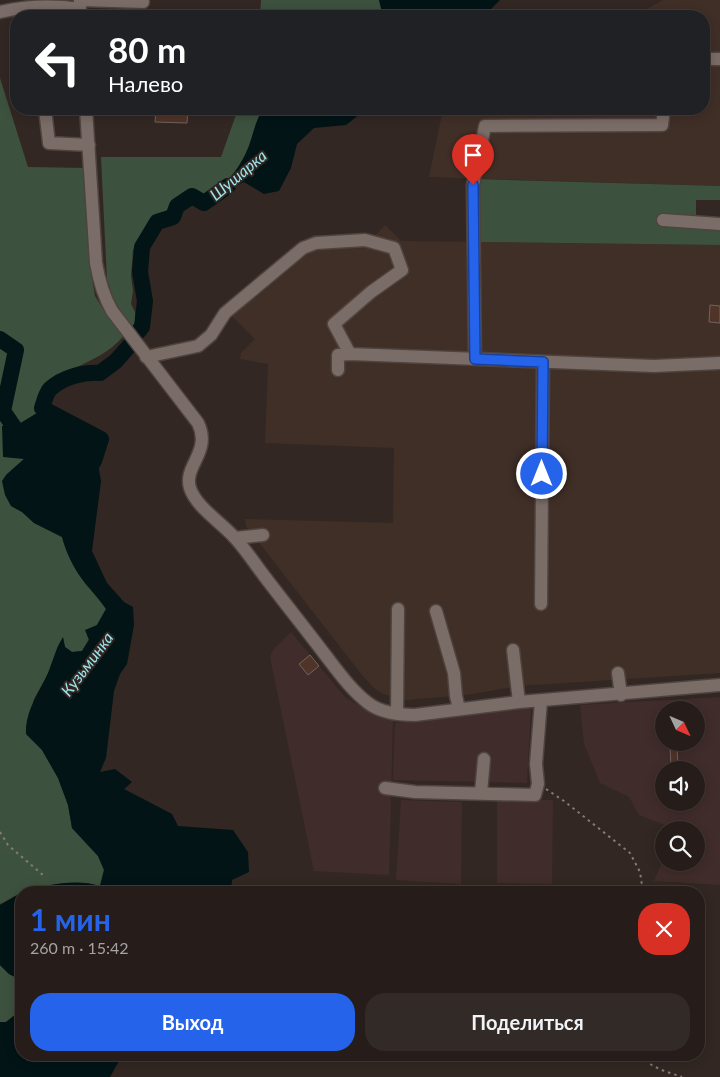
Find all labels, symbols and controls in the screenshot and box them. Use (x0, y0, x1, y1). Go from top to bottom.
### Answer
text: 80 m (108, 28, 186, 70)
icon: left (25, 30, 90, 95)
text: Налево (108, 70, 183, 97)
pin (452, 134, 494, 185)
icon: arrive (459, 141, 487, 169)
water label: Шушарка (205, 145, 270, 204)
position arrow (515, 447, 567, 499)
water label: Кузьминка (57, 628, 117, 699)
north arrow (655, 701, 705, 751)
map controls (655, 701, 705, 871)
button: sound (655, 761, 705, 811)
button: search (655, 821, 705, 871)
text: 1 мин (30, 901, 111, 937)
button: close (638, 903, 690, 955)
text: 260 m · 15:42 (30, 938, 129, 957)
button: Выход (30, 993, 355, 1051)
button: Поделиться (365, 993, 690, 1051)

